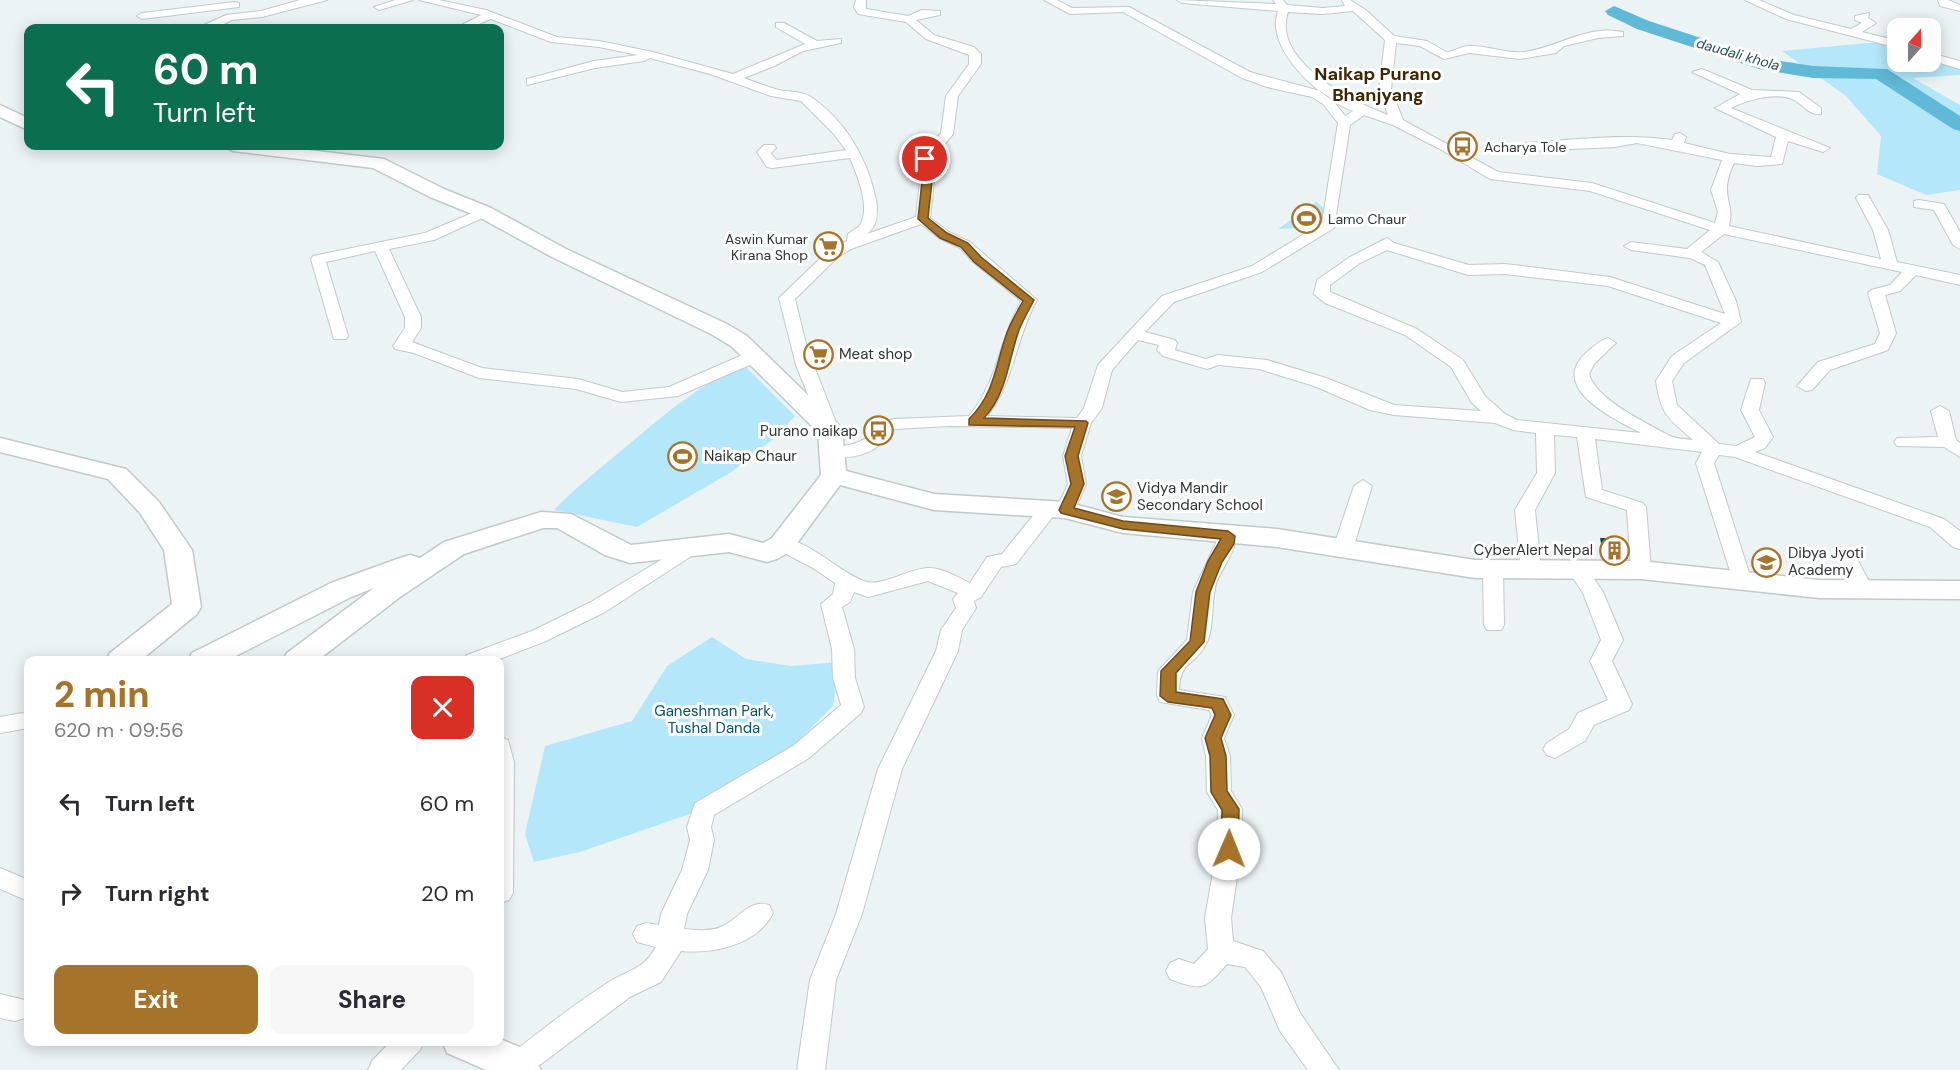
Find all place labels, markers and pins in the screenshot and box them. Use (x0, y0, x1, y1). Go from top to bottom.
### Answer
bus stop icon: Acharya Tole (1447, 131, 1479, 163)
pin (899, 133, 950, 184)
place label: Acharya Tole (1484, 138, 1566, 156)
sports icon: Lamo Chaur (1291, 203, 1323, 235)
place label: Lamo Chaur (1328, 210, 1406, 228)
place label: Aswin Kumar Kirana Shop (725, 230, 808, 264)
supermarket icon: Aswin Kumar Kirana Shop (813, 231, 845, 263)
supermarket icon: Meat shop (802, 338, 834, 370)
place label: Meat shop (839, 344, 912, 364)
bus stop icon: Purano naikap (863, 415, 895, 447)
place label: Purano naikap (760, 421, 858, 441)
sports icon: Naikap Chaur (667, 440, 699, 472)
place label: Naikap Chaur (704, 446, 797, 466)
place label: Vidya Mandir Secondary School (1137, 478, 1263, 515)
school or university icon: Vidya Mandir Secondary School (1100, 481, 1132, 513)
building icon: CyberAlert Nepal (1598, 534, 1630, 566)
place label: CyberAlert Nepal (1473, 540, 1593, 560)
place label: Dibya Jyoti Academy (1788, 543, 1864, 580)
school or university icon: Dibya Jyoti Academy (1751, 546, 1783, 578)

